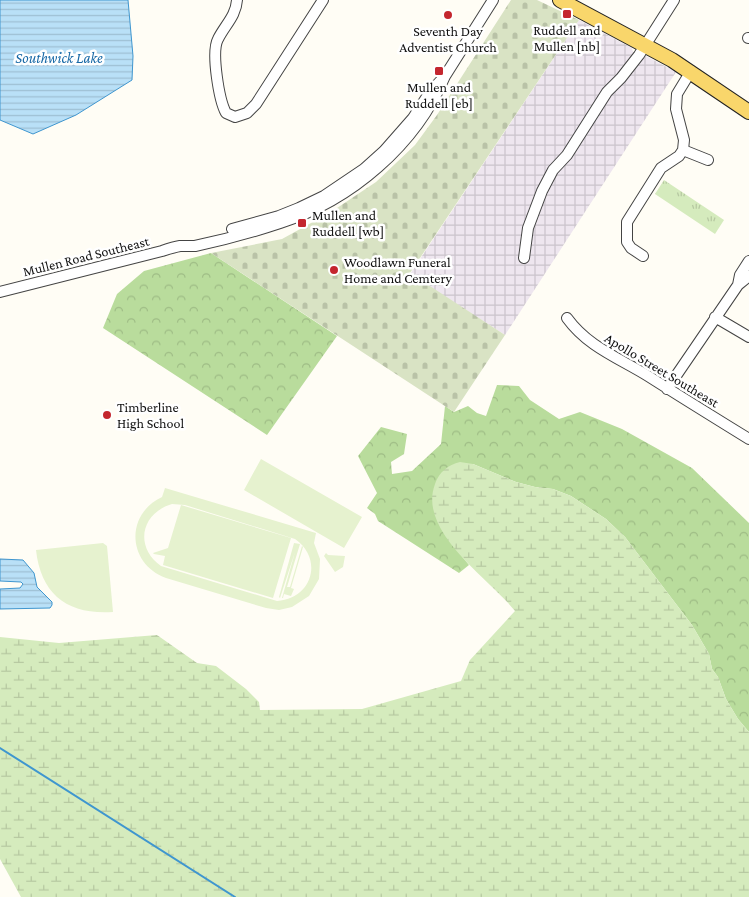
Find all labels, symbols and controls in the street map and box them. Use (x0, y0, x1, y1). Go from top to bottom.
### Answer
marker: Ruddell and Mullen [nb] (561, 8, 573, 20)
marker: Seventh Day Adventist Church (442, 9, 454, 21)
place label: Ruddell and Mullen [nb] (533, 22, 601, 54)
place label: Seventh Day Adventist Church (399, 23, 497, 55)
water label: Southwick Lake (15, 50, 103, 66)
marker: Mullen and Ruddell [eb] (433, 65, 445, 77)
place label: Mullen and Ruddell [eb] (405, 79, 473, 111)
place label: Mullen and Ruddell [wb] (312, 207, 384, 239)
marker: Mullen and Ruddell [wb] (296, 217, 308, 229)
street label: Mullen Road Southeast (21, 232, 151, 279)
place label: Woodlawn Funeral Home and Cemtery (344, 254, 452, 286)
marker: Woodlawn Funeral Home and Cemtery (328, 264, 340, 276)
street label: Apollo Street Southeast (602, 330, 722, 411)
place label: Timberline High School (117, 399, 184, 431)
marker: Timberline High School (101, 409, 113, 421)

